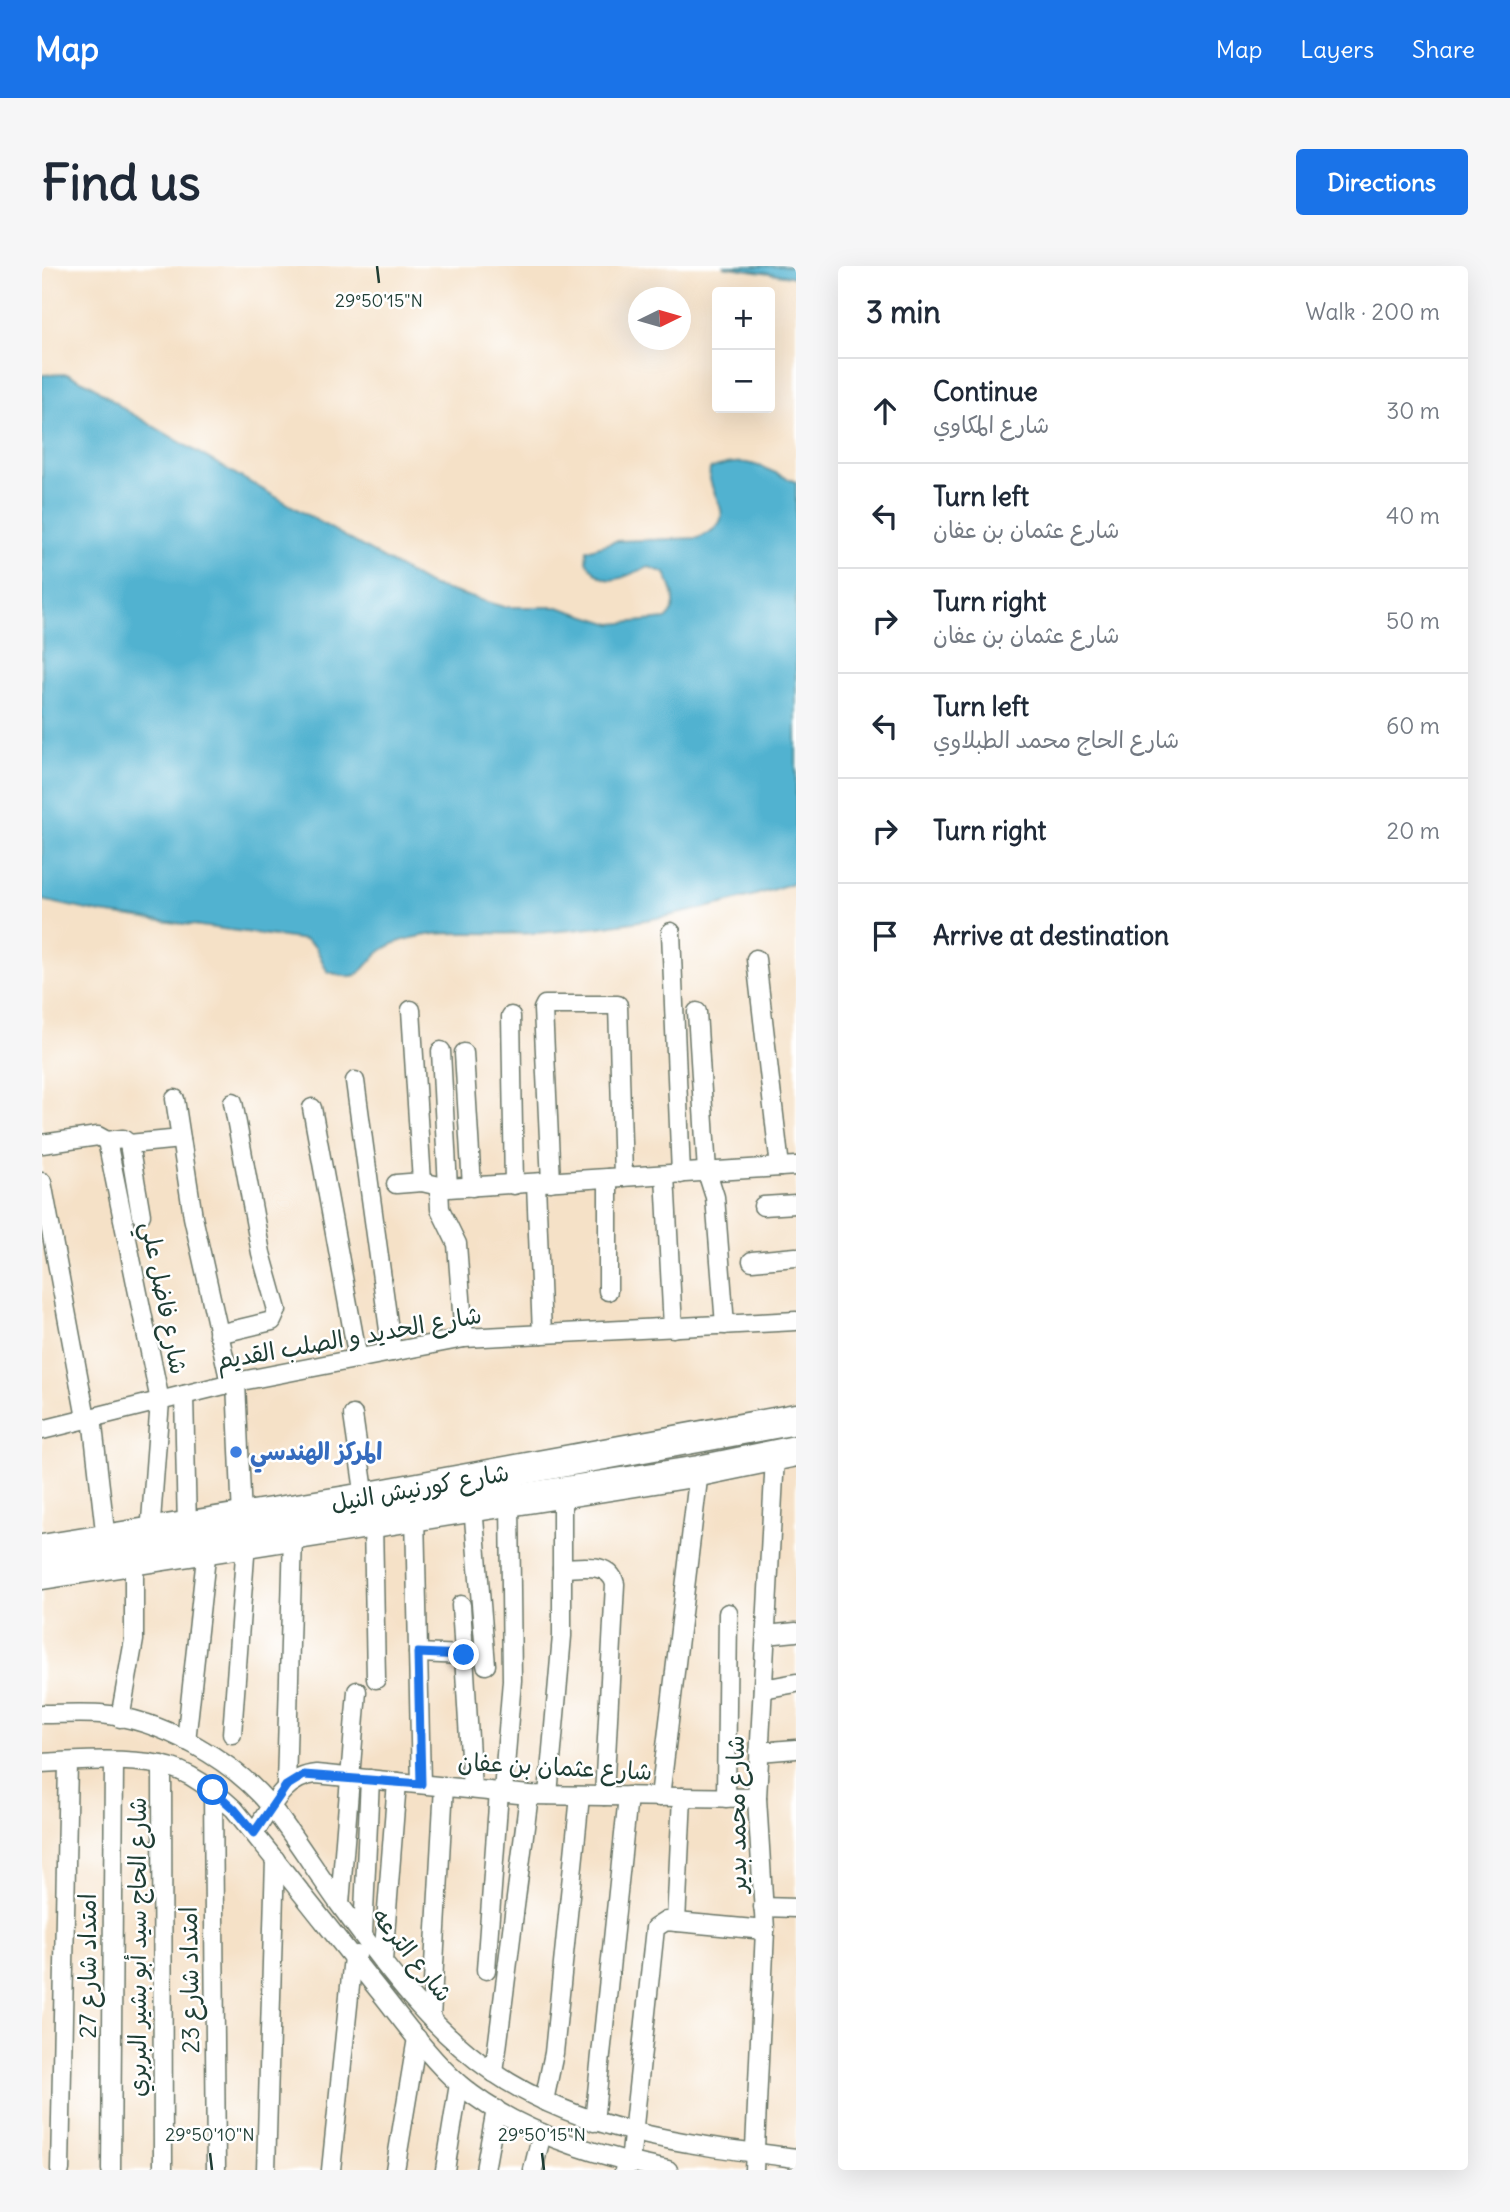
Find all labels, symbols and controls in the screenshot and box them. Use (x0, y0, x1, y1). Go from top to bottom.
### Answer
text: Map (35, 28, 99, 70)
text: Map (1216, 34, 1262, 64)
text: Layers (1300, 34, 1374, 64)
text: Share (1412, 34, 1475, 64)
button: Directions (1296, 149, 1468, 215)
text: Find us (42, 152, 200, 213)
north arrow (628, 287, 691, 350)
map controls (712, 287, 775, 413)
button: + (712, 287, 775, 350)
text: 29°50'15"N (335, 289, 423, 312)
text: 3 min (866, 293, 941, 331)
text: Walk · 200 m (1305, 297, 1440, 326)
button: − (712, 350, 775, 413)
text: Continue (933, 375, 1038, 408)
icon: ahead (866, 392, 904, 430)
text: 30 m (1386, 396, 1440, 425)
text: شارع المكاوي (933, 410, 1049, 439)
text: Turn left (933, 480, 1029, 513)
icon: left (866, 497, 904, 535)
text: 40 m (1386, 501, 1440, 530)
text: شارع عثمان بن عفان (933, 515, 1120, 544)
text: Turn right (933, 585, 1046, 618)
icon: right (866, 602, 904, 640)
text: 50 m (1386, 606, 1440, 635)
text: شارع عثمان بن عفان (933, 620, 1120, 649)
text: Turn left (933, 690, 1029, 723)
icon: left (866, 707, 904, 745)
text: 60 m (1386, 711, 1440, 740)
text: شارع الحاج محمد الطبلاوي (933, 725, 1179, 754)
icon: right (866, 812, 904, 850)
text: Turn right (933, 814, 1046, 847)
text: 20 m (1387, 816, 1440, 845)
icon: arrive (866, 917, 904, 955)
text: Arrive at destination (933, 919, 1169, 952)
street label: شارع فاضل علي (129, 1219, 194, 1378)
street label: شارع الحديد و الصلب القديم (214, 1299, 484, 1379)
place label: المركز الهندسي (250, 1436, 383, 1473)
marker: المركز الهندسي (228, 1444, 244, 1460)
street label: شارع كورنيش النيل (328, 1457, 512, 1520)
route end (448, 1639, 479, 1670)
street label: شارع محمد بدير (720, 1735, 755, 1895)
street label: شارع عثمان بن عفان (457, 1746, 653, 1789)
route start (197, 1774, 228, 1805)
street label: شارع الحاج سيد أبو بشير البربري (122, 1797, 155, 2097)
street label: امتداد شارع 27 (72, 1893, 105, 2039)
street label: شارع الترعه (364, 1901, 460, 2009)
street label: امتداد شارع 23 (173, 1906, 208, 2054)
text: 29°50'10"N (165, 2123, 255, 2146)
text: 29°50'15"N (498, 2123, 586, 2146)

